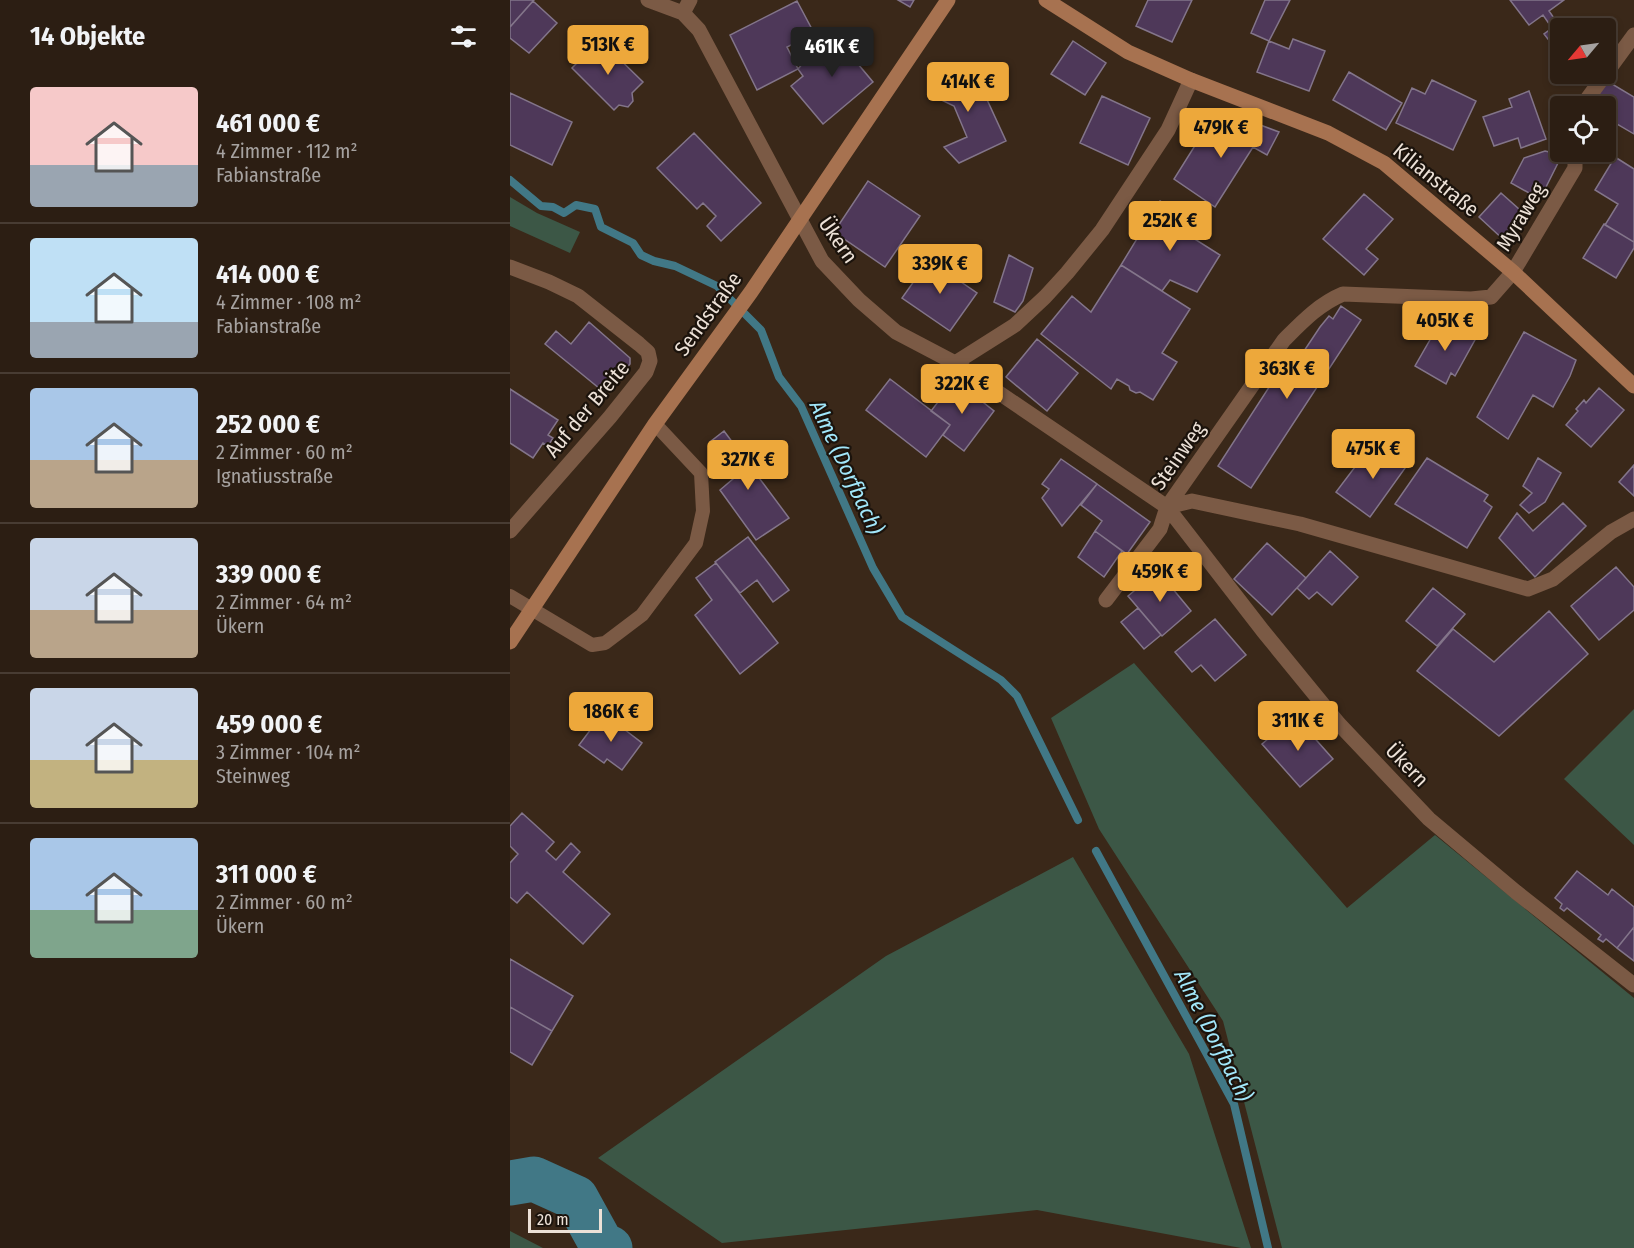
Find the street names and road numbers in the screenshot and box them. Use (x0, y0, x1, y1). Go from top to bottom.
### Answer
street label: Kilianstraße (1388, 137, 1484, 223)
street label: Myraweg (1490, 178, 1552, 256)
street label: Ükern (813, 212, 863, 268)
street label: Sendstraße (669, 267, 747, 361)
street label: Auf der Breite (539, 355, 635, 463)
street label: Steinweg (1145, 417, 1211, 495)
street label: Ükern (1380, 738, 1434, 792)

